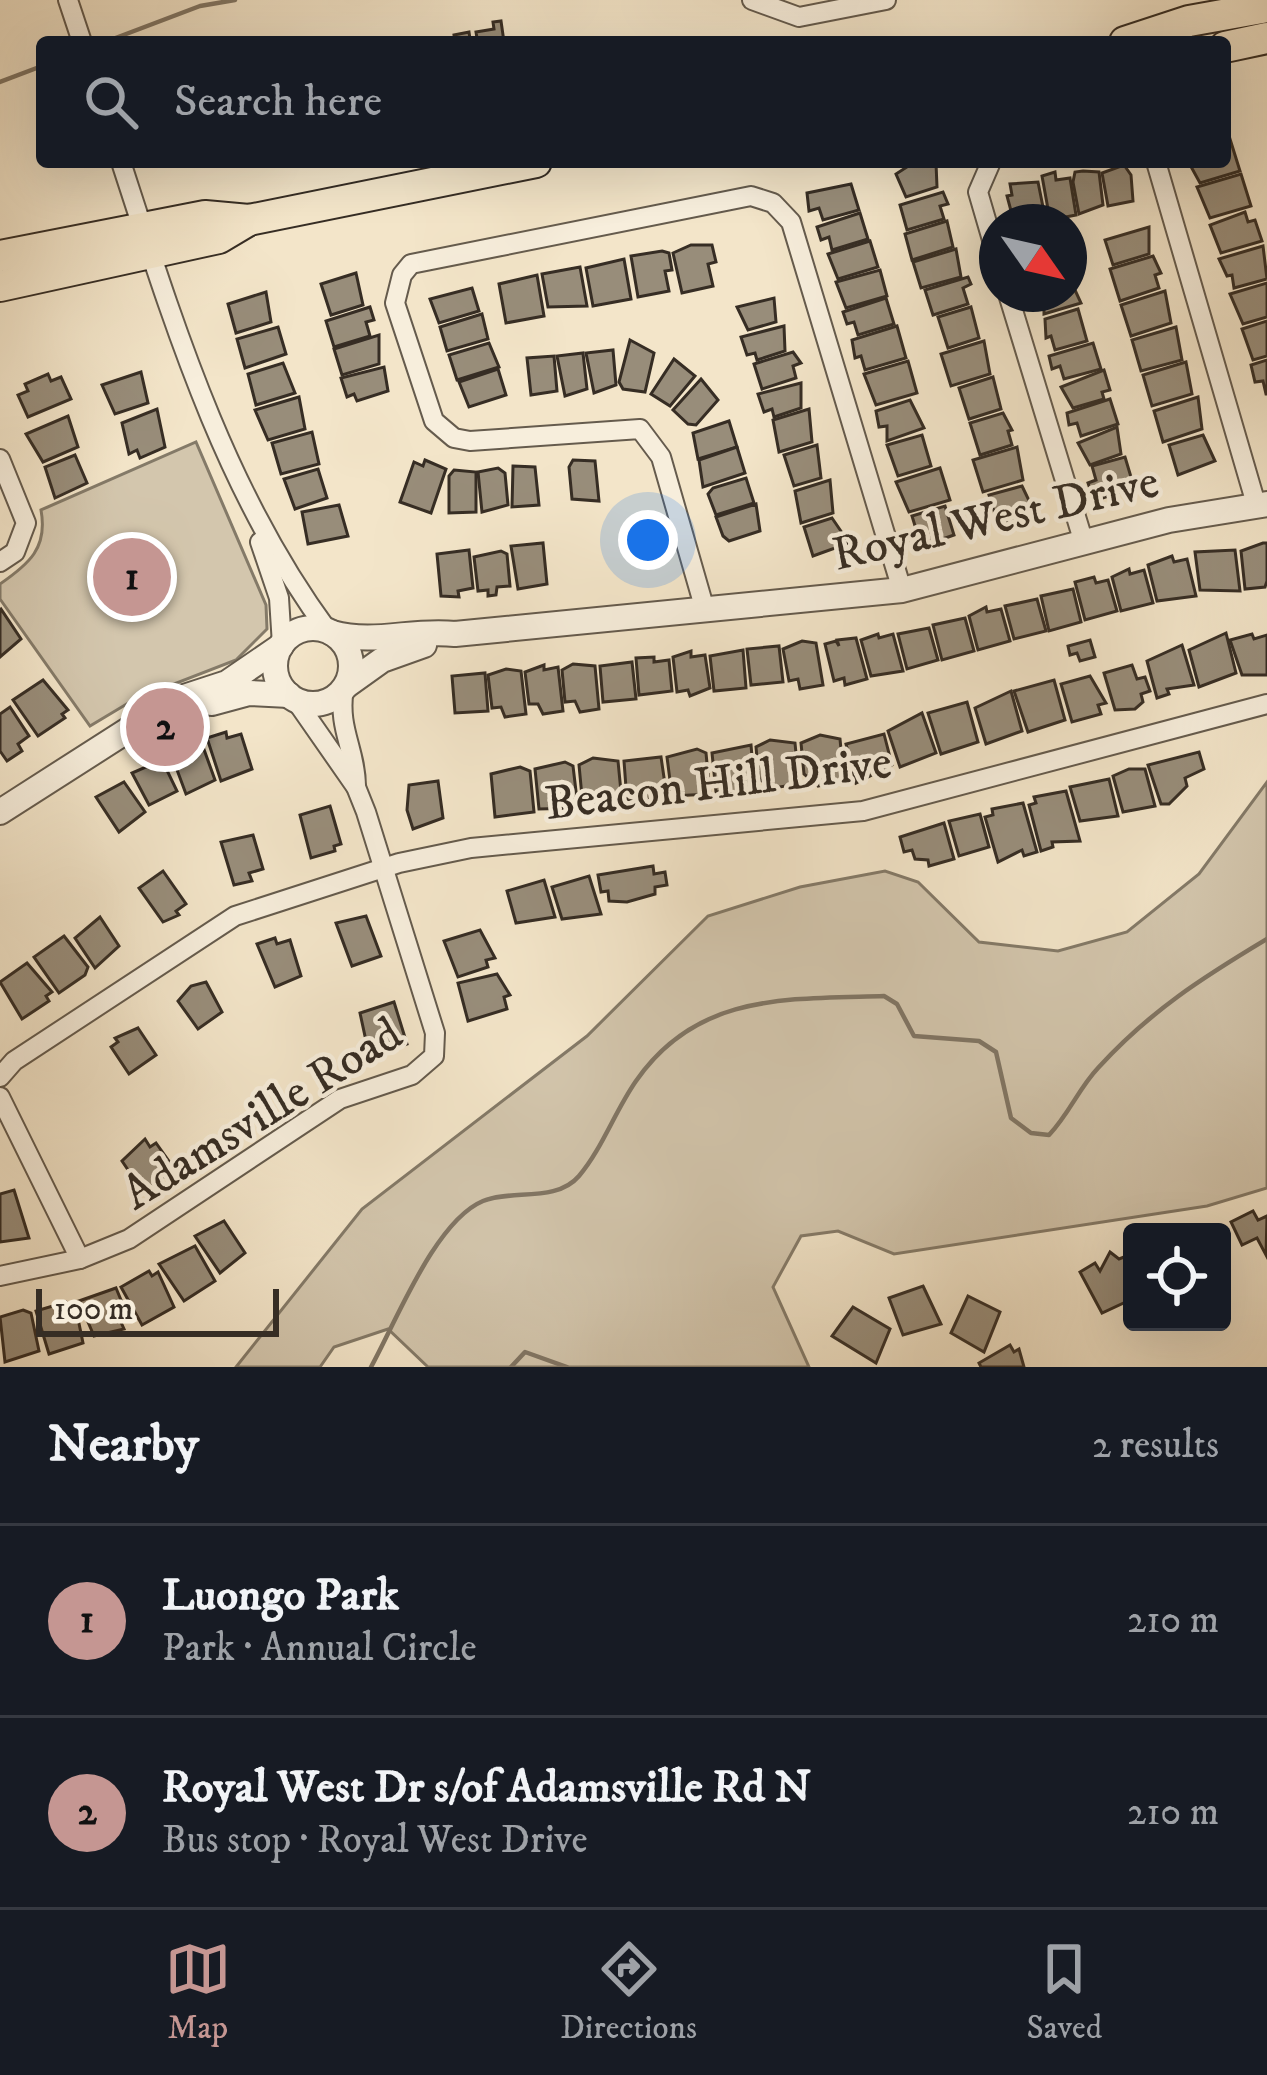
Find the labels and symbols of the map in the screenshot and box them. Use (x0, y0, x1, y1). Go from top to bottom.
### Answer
north arrow (979, 204, 1087, 312)
street label: Royal West Drive (827, 452, 1165, 586)
your location (618, 510, 678, 570)
pin: 1 (93, 532, 171, 622)
pin: 2 (126, 682, 204, 772)
street label: Beacon Hill Drive (542, 733, 895, 835)
street label: Adamsville Road (112, 1005, 414, 1224)
scale bar (36, 1283, 279, 1336)

